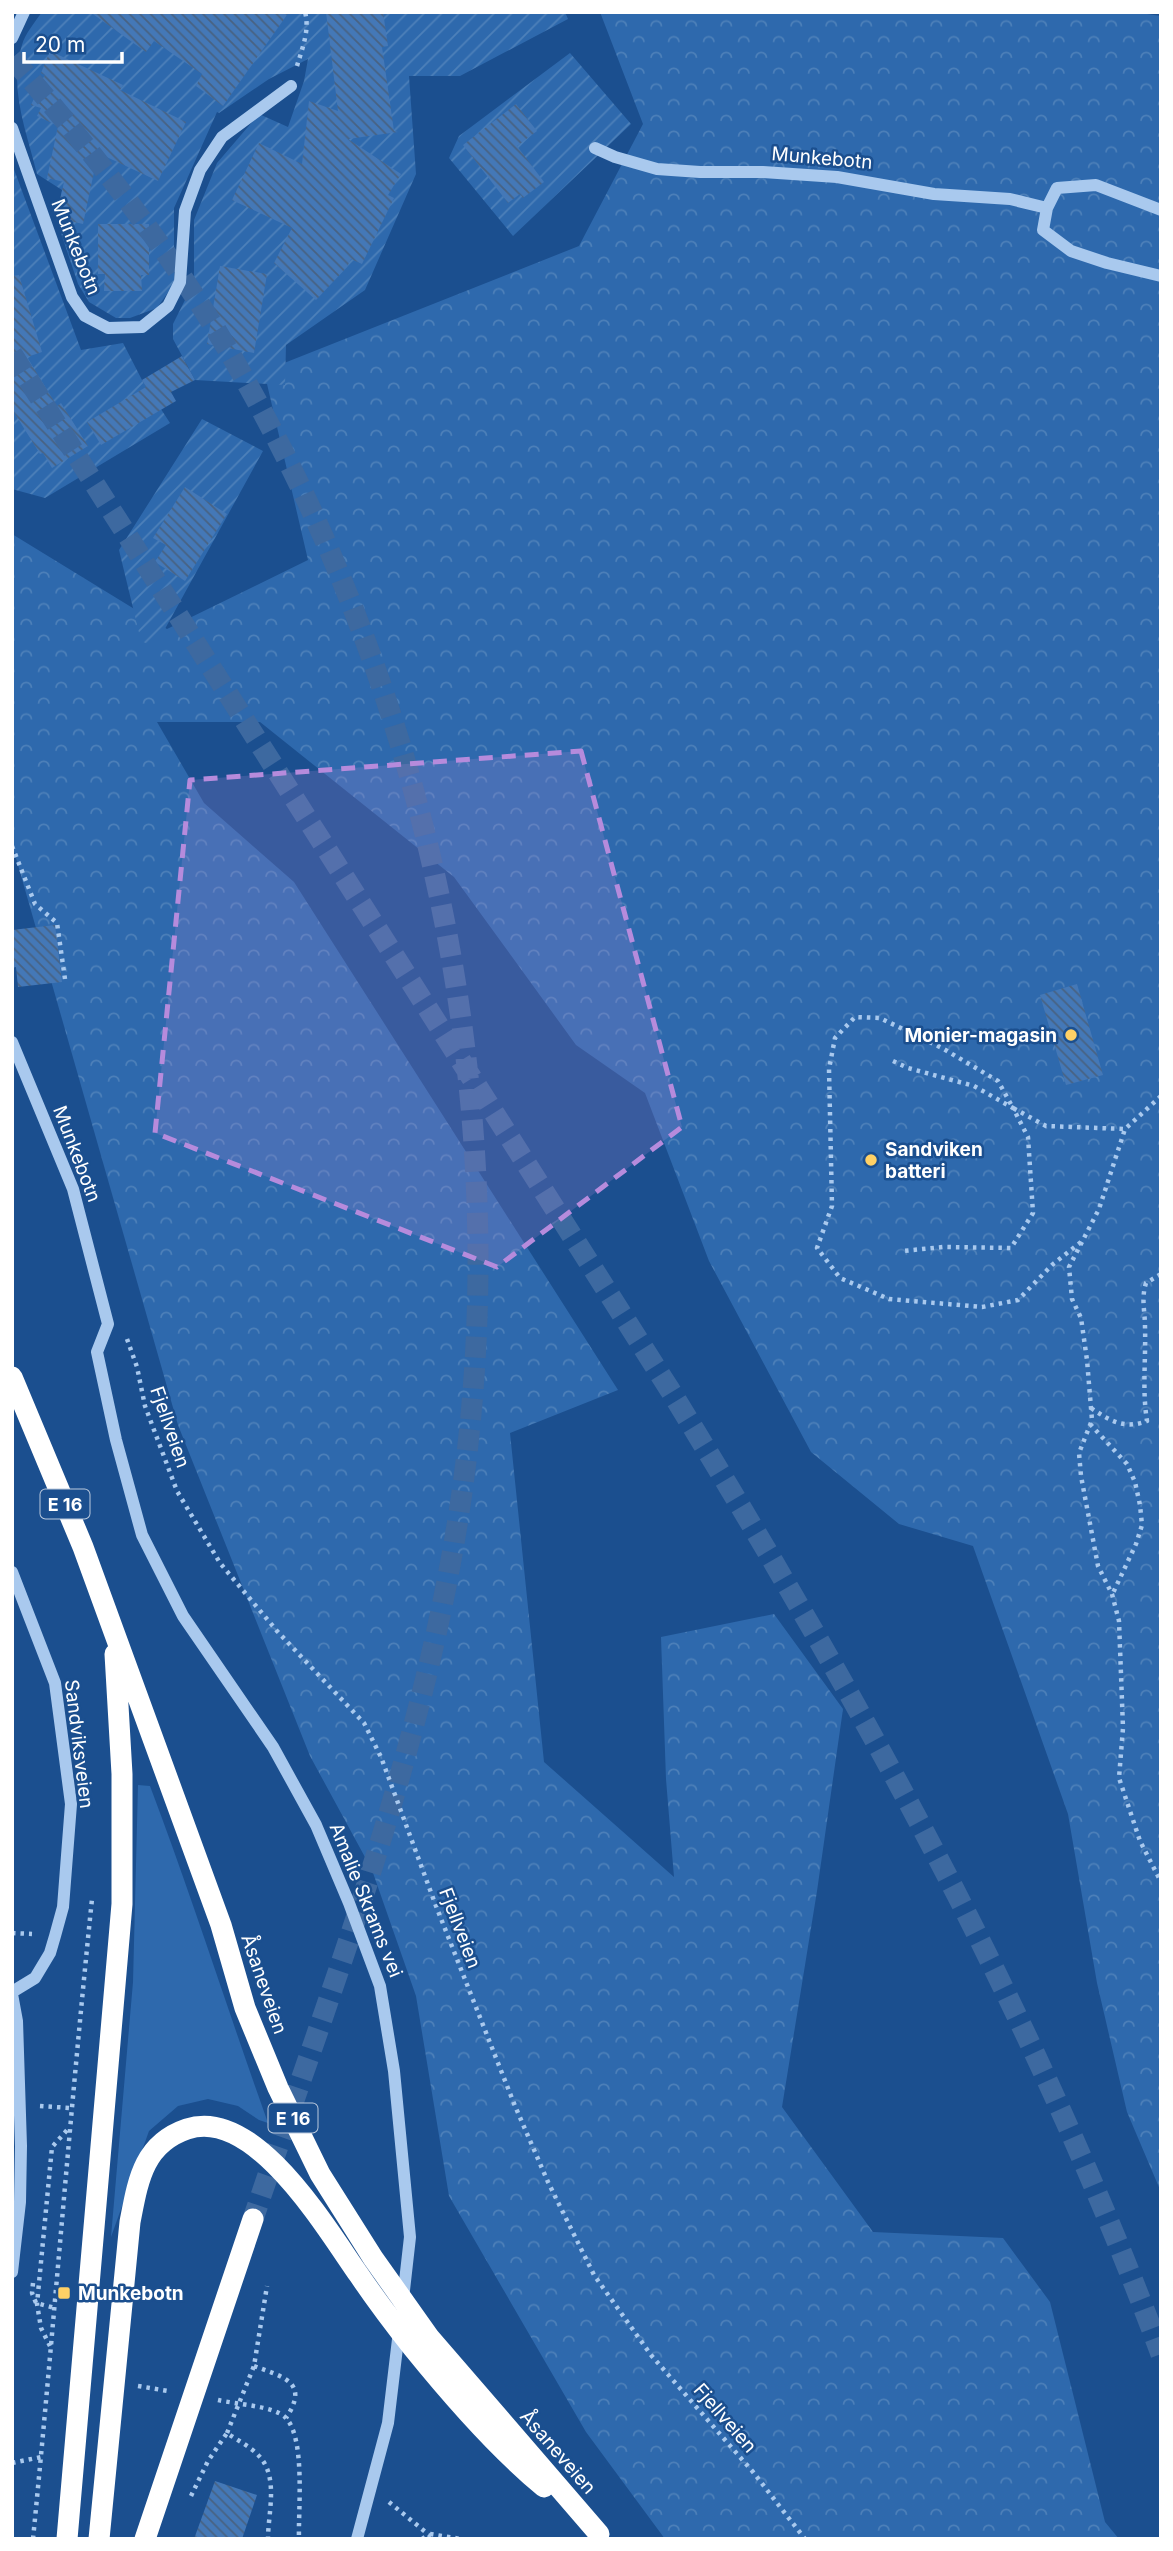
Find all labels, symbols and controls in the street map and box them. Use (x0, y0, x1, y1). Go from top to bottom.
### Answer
scale bar (24, 21, 122, 65)
text: 20 m (35, 32, 85, 57)
street label: Munkebotn (771, 142, 873, 174)
street label: Munkebotn (46, 196, 106, 298)
place label: Monier-magasin (904, 1024, 1057, 1047)
marker: Monier-magasin (1063, 1027, 1079, 1043)
street label: Munkebotn (48, 1103, 106, 1205)
place label: Sandviken batteri (885, 1138, 983, 1183)
marker: Sandviken batteri (863, 1152, 879, 1168)
street label: Fjellveien (145, 1383, 195, 1471)
road number: E 16 (41, 1490, 90, 1518)
street label: Sandviksveien (60, 1678, 98, 1810)
street label: Amalie Skrams vei (325, 1819, 407, 1981)
street label: Fjellveien (434, 1884, 486, 1972)
street label: Åsaneveien (236, 1930, 294, 2037)
road number: E 16 (268, 2104, 318, 2132)
place label: Munkebotn (78, 2282, 184, 2305)
marker: Munkebotn (56, 2285, 72, 2301)
street label: Fjellveien (689, 2379, 761, 2457)
street label: Åsaneveien (515, 2404, 602, 2499)

